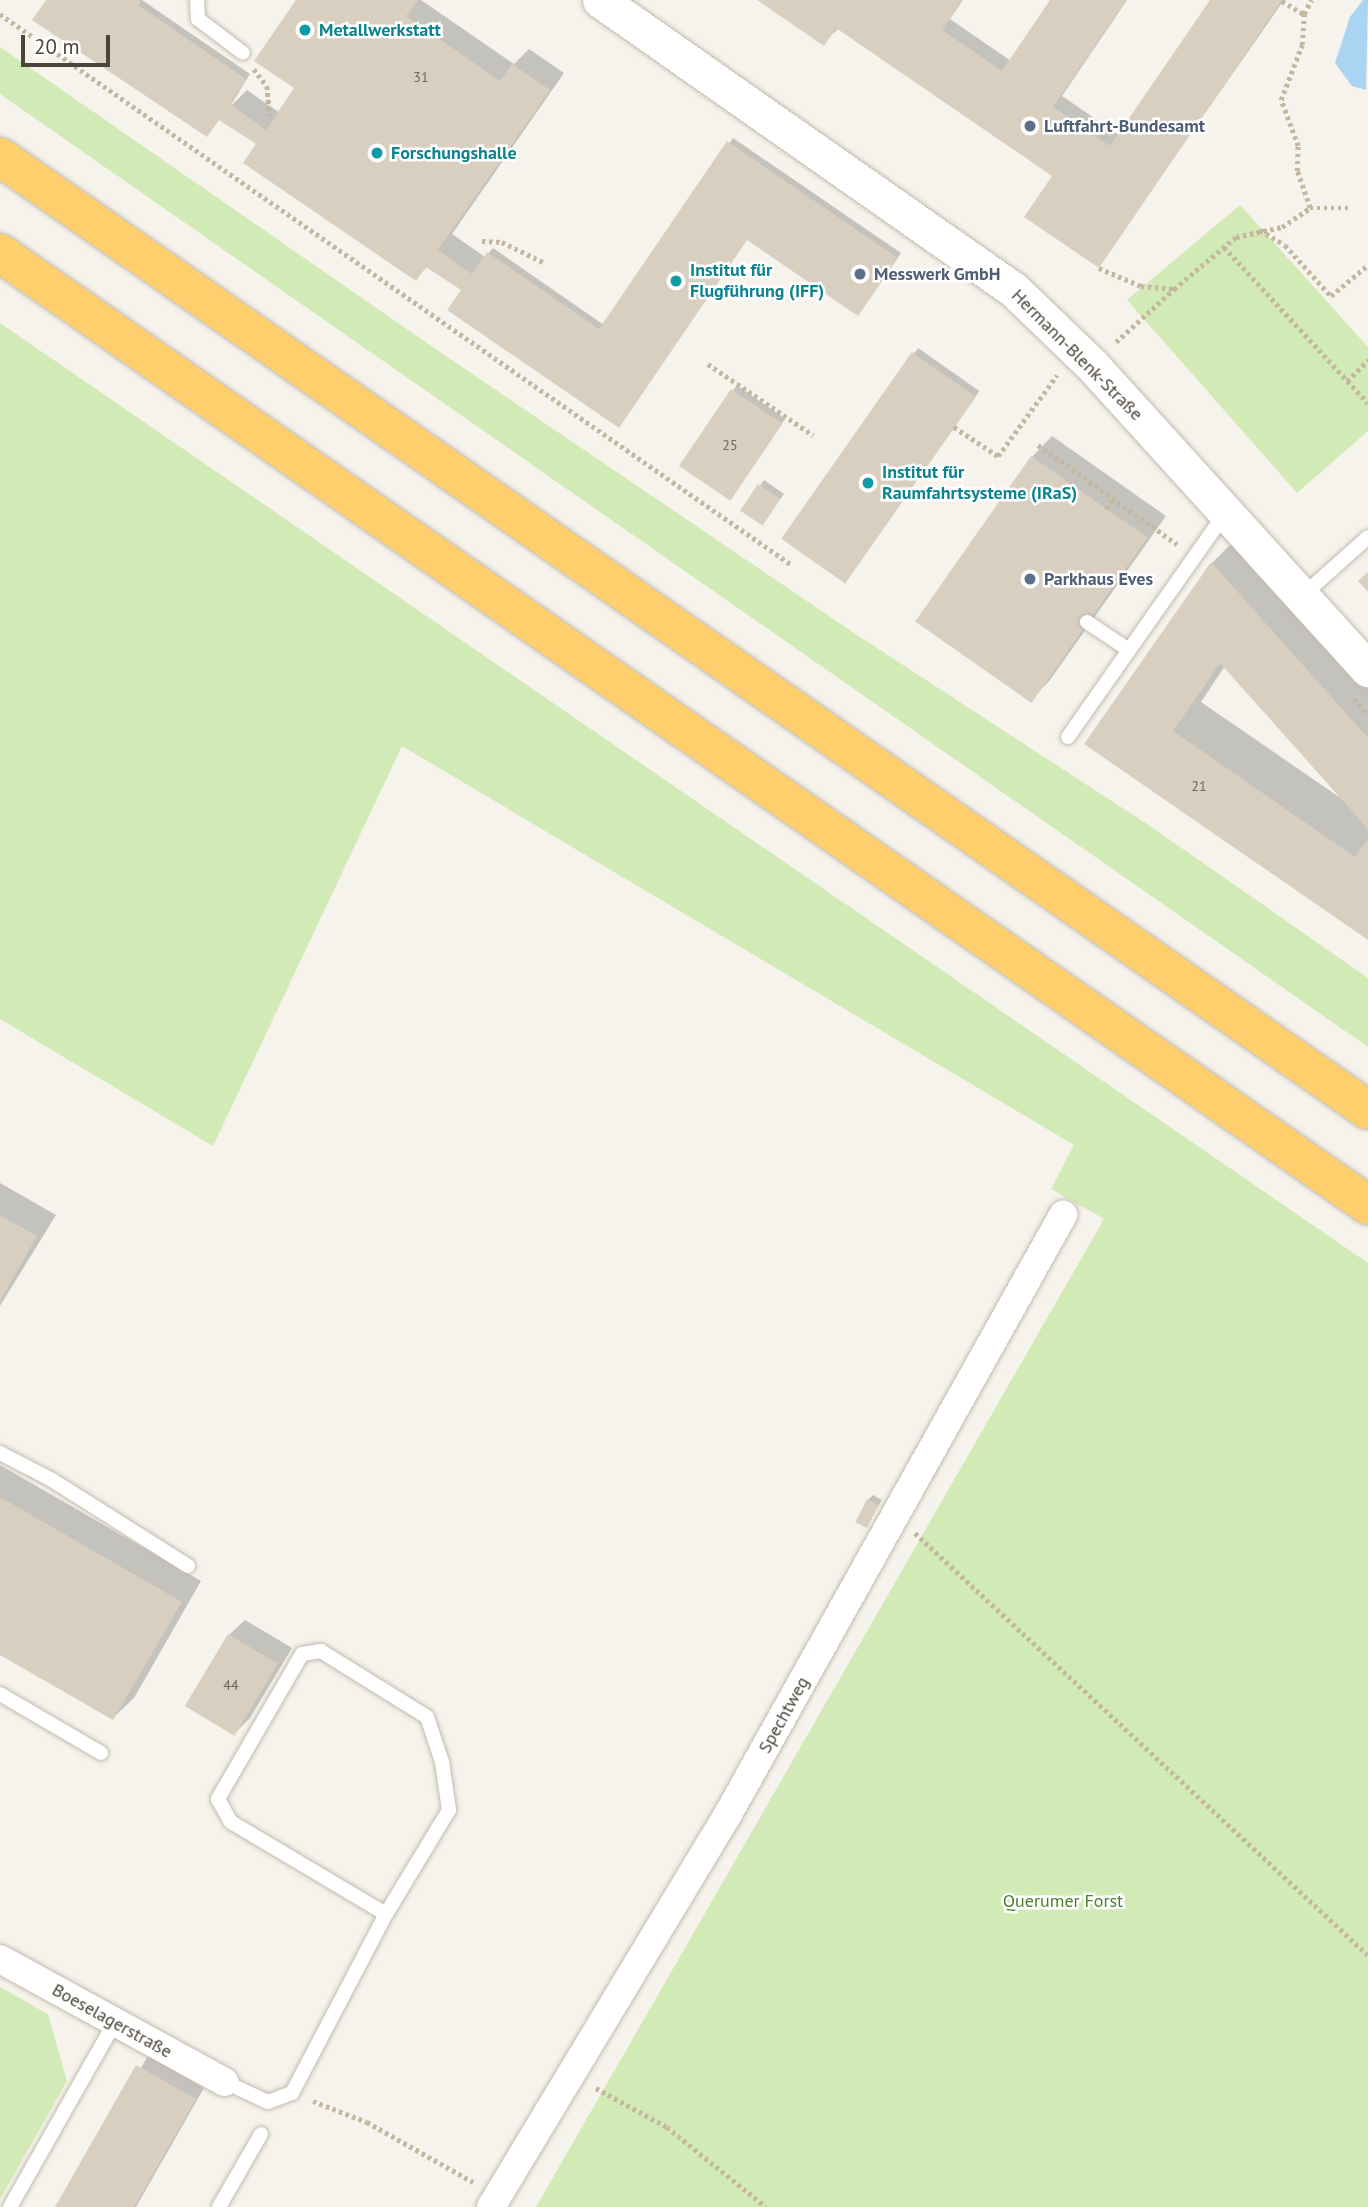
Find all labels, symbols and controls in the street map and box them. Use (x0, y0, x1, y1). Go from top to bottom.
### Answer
place label: Metallwerkstatt (319, 19, 441, 41)
scale bar (24, 21, 114, 65)
marker: Metallwerkstatt (297, 22, 313, 38)
text: 20 m (34, 33, 80, 60)
house number: 31 (413, 69, 429, 85)
place label: Luftfahrt-Bundesamt (1044, 115, 1205, 137)
marker: Luftfahrt-Bundesamt (1022, 118, 1038, 134)
place label: Forschungshalle (391, 142, 517, 164)
marker: Forschungshalle (369, 145, 385, 161)
place label: Institut für Flugführung (IFF) (690, 260, 824, 302)
place label: Messwerk GmbH (874, 263, 1001, 285)
marker: Messwerk GmbH (852, 266, 868, 282)
marker: Institut für Flugführung (IFF) (668, 273, 684, 289)
street label: Hermann-Blenk-Straße (1007, 285, 1147, 425)
house number: 25 (722, 437, 738, 453)
place label: Institut für Raumfahrtsysteme (IRaS) (882, 462, 1077, 504)
marker: Institut für Raumfahrtsysteme (IRaS) (860, 475, 876, 491)
place label: Parkhaus Eves (1044, 568, 1153, 590)
marker: Parkhaus Eves (1022, 571, 1038, 587)
house number: 21 (1191, 778, 1207, 794)
street label: Spechtweg (754, 1673, 814, 1757)
house number: 44 (223, 1677, 239, 1693)
park label: Querumer Forst (1003, 1890, 1123, 1912)
street label: Boeselagerstraße (48, 1979, 176, 2063)

